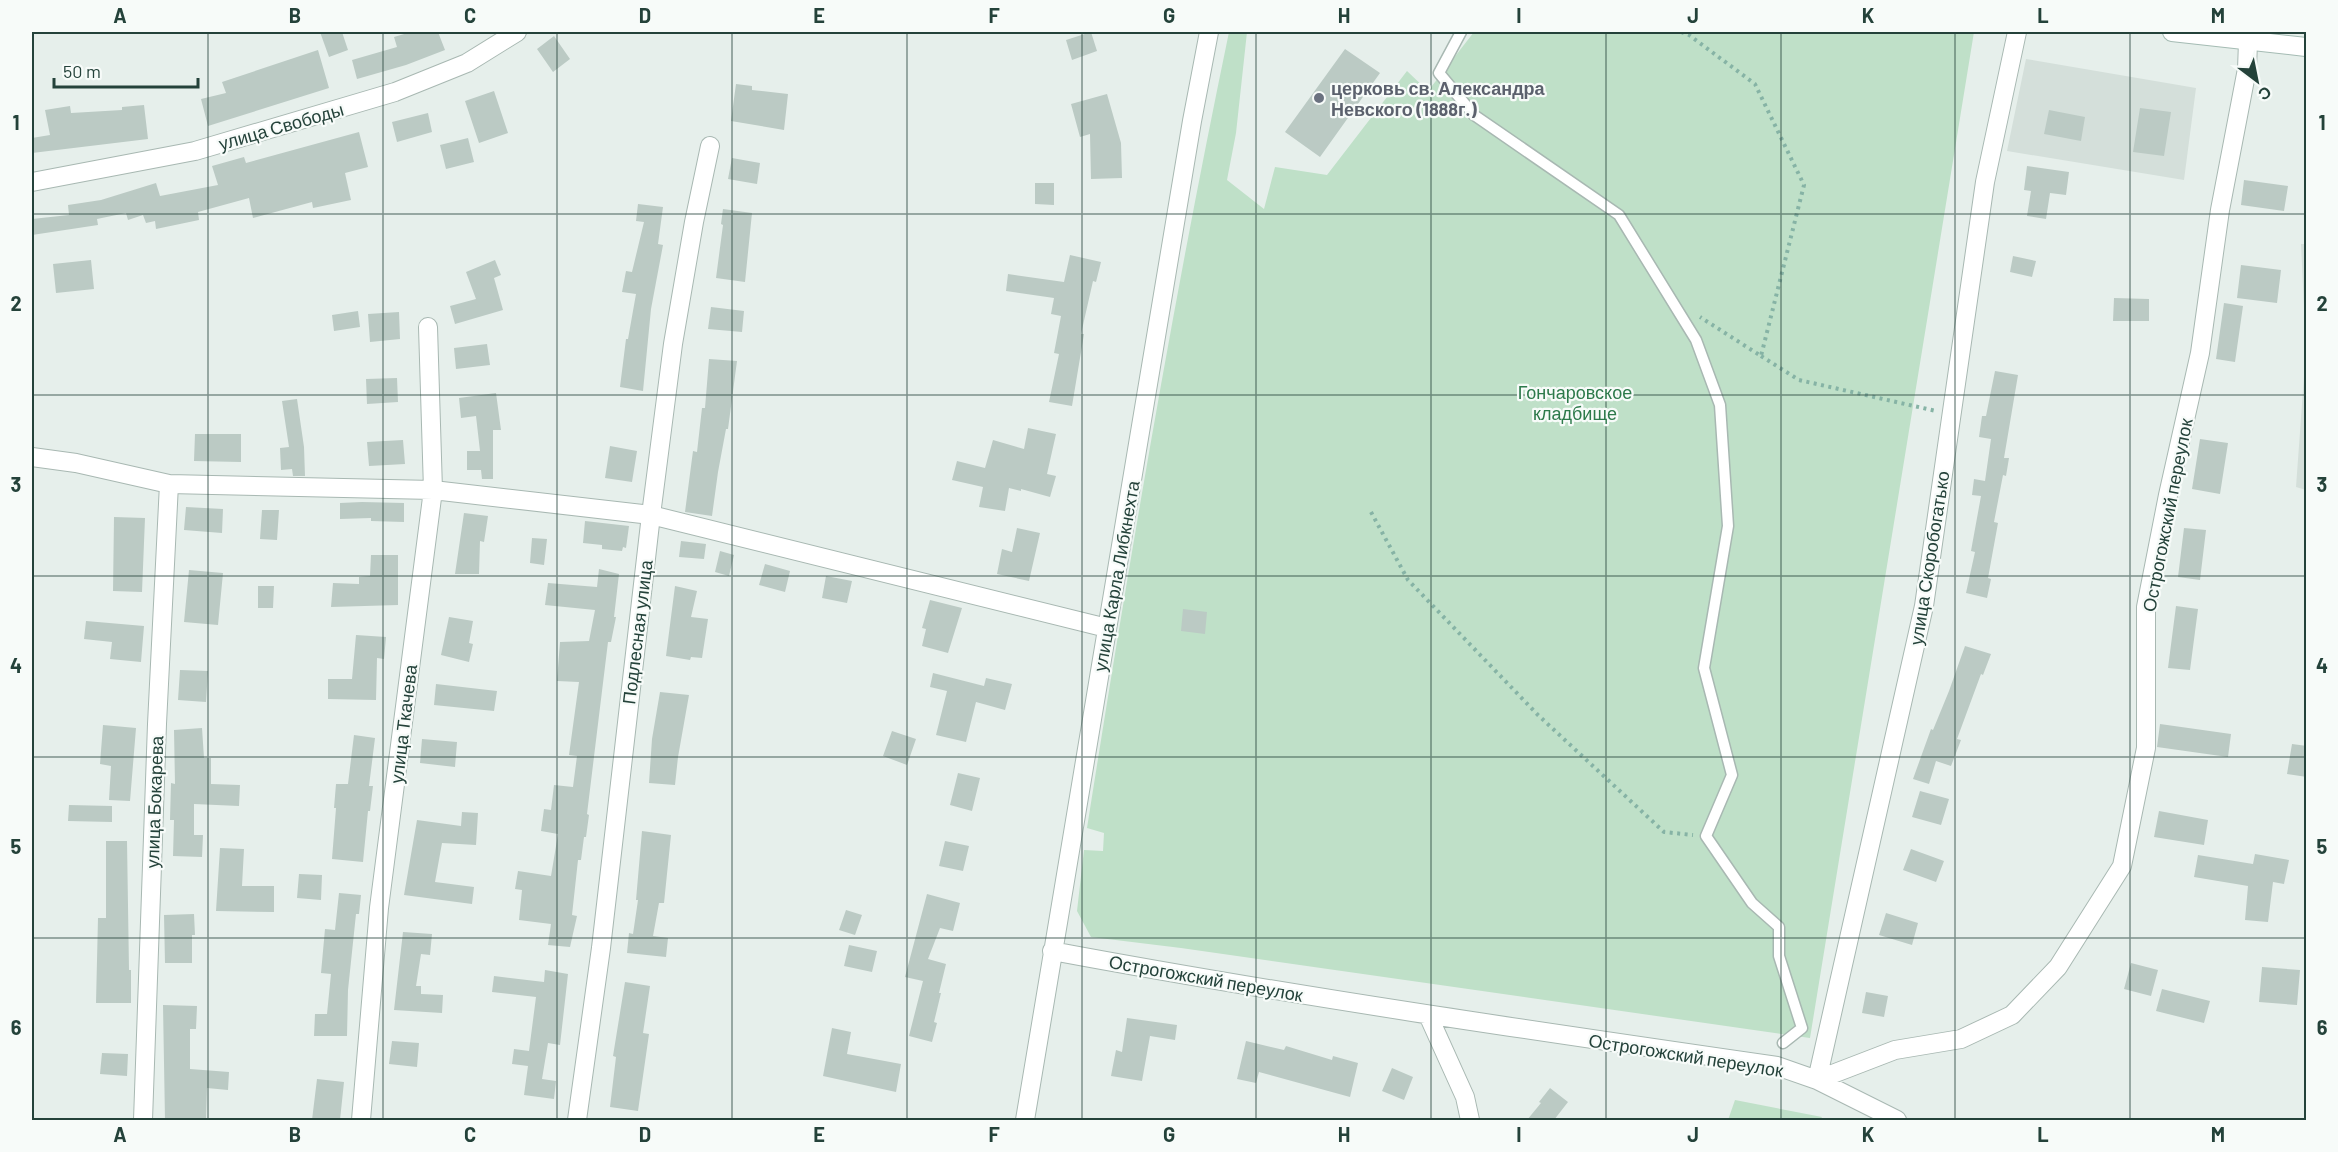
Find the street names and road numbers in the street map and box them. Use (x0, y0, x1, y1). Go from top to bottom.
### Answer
street label: улица Свободы (216, 98, 346, 154)
street label: Острогожский переулок (2137, 416, 2197, 614)
street label: улица Скоробогатько (1904, 469, 1954, 647)
street label: улица Карла Либкнехта (1088, 478, 1144, 673)
street label: Подлесная улица (617, 558, 657, 705)
street label: улица Ткачева (385, 662, 421, 785)
street label: улица Бокарева (141, 734, 167, 869)
street label: Острогожский переулок (1107, 950, 1305, 1006)
street label: Острогожский переулок (1587, 1029, 1785, 1081)

